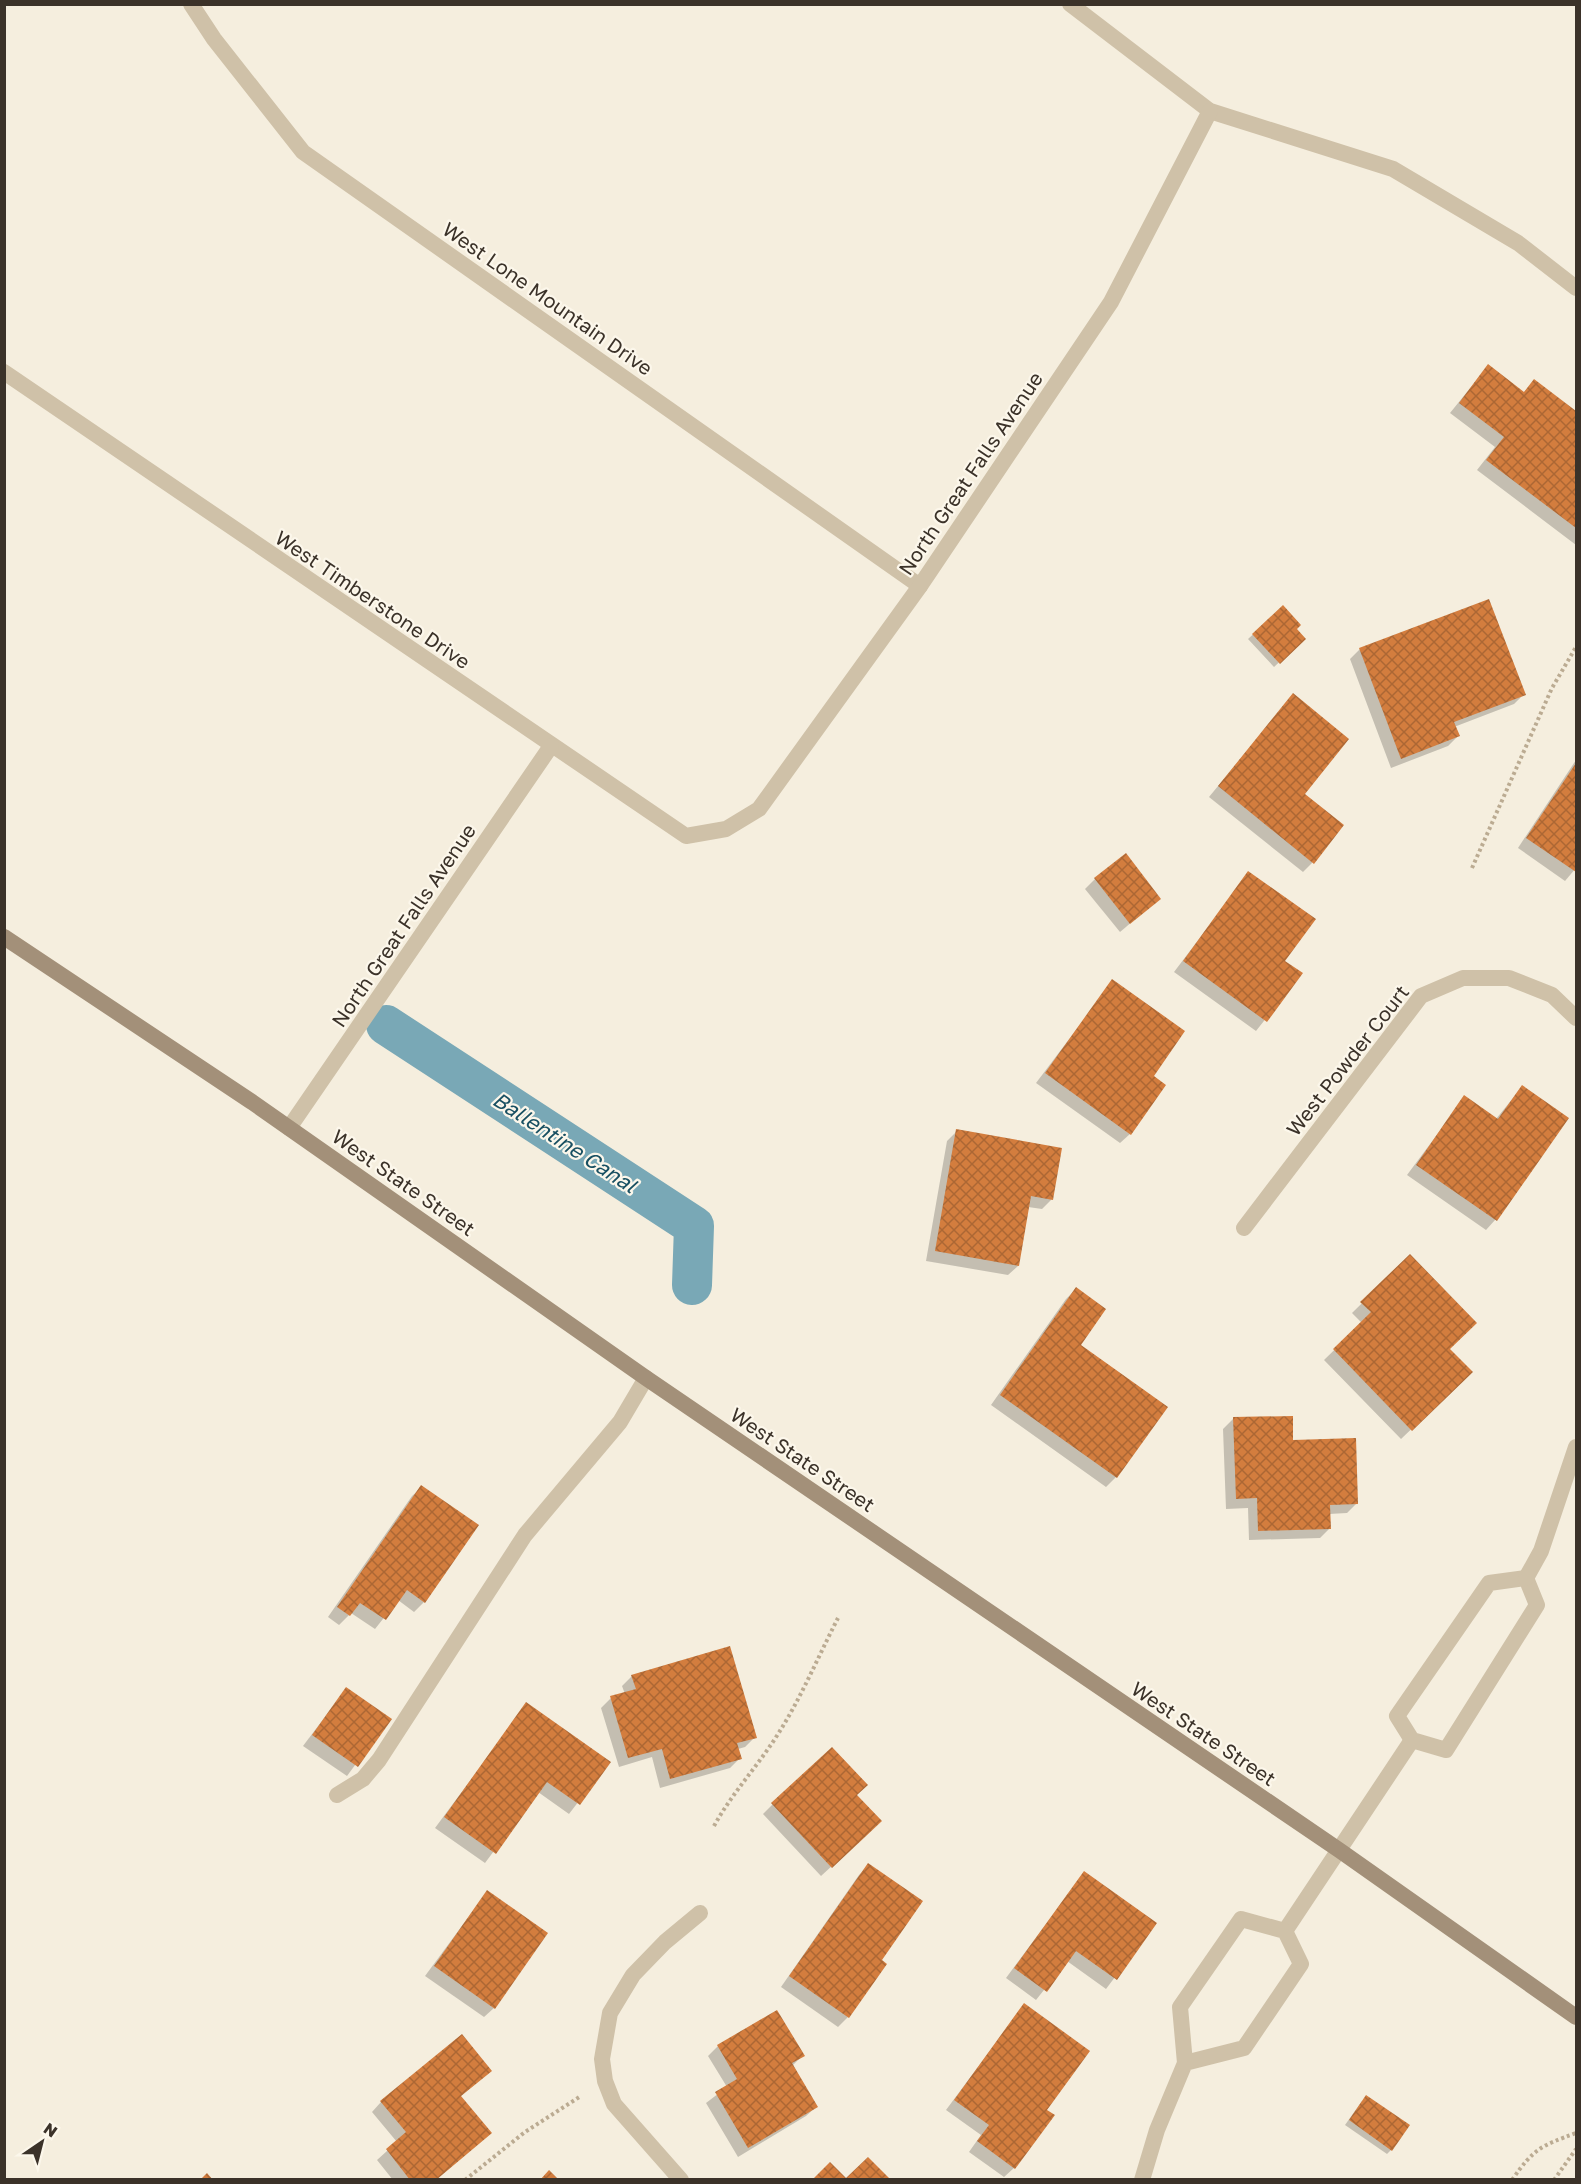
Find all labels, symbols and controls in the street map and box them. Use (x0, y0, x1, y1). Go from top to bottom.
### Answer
street label: West Lone Mountain Drive (438, 216, 658, 380)
street label: North Great Falls Avenue (893, 367, 1047, 579)
street label: West Timberstone Drive (271, 525, 475, 673)
street label: North Great Falls Avenue (326, 819, 480, 1031)
street label: West Powder Court (1281, 980, 1413, 1140)
water label: Ballentine Canal (488, 1086, 643, 1199)
street label: West State Street (328, 1124, 480, 1240)
street label: West State Street (726, 1402, 880, 1516)
street label: West State Street (1127, 1676, 1281, 1790)
north arrow (12, 2112, 72, 2172)
text: N (40, 2118, 61, 2141)

